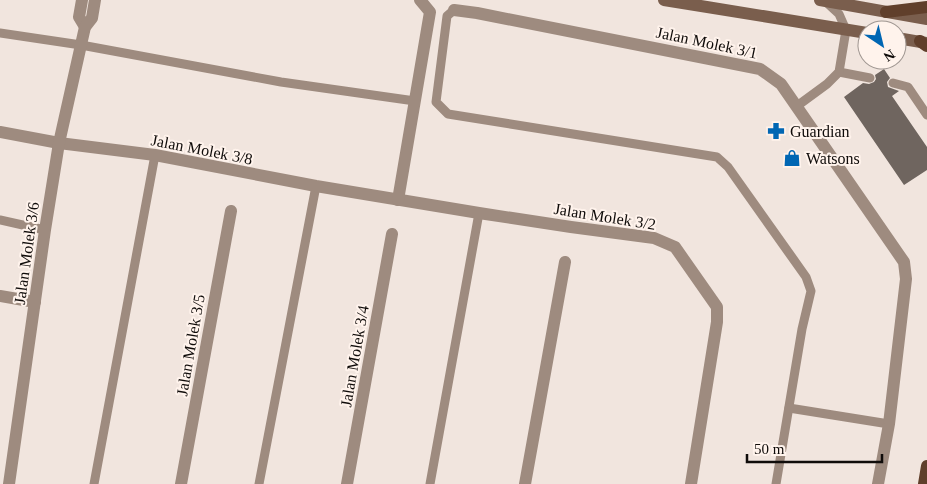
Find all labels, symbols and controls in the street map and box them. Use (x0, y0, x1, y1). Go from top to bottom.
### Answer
north arrow (857, 20, 907, 70)
street label: Jalan Molek 3/1 (655, 23, 759, 62)
text: N (881, 46, 898, 64)
pharmacy icon: Guardian (766, 121, 786, 141)
place label: Guardian (790, 123, 850, 140)
street label: Jalan Molek 3/8 (150, 131, 254, 168)
shop icon: Watsons (782, 148, 802, 168)
place label: Watsons (806, 150, 860, 167)
street label: Jalan Molek 3/2 (553, 200, 657, 233)
street label: Jalan Molek 3/6 (11, 201, 42, 305)
street label: Jalan Molek 3/5 (173, 293, 208, 397)
street label: Jalan Molek 3/4 (337, 304, 372, 408)
scale bar (747, 432, 882, 464)
text: 50 m (754, 441, 785, 457)

